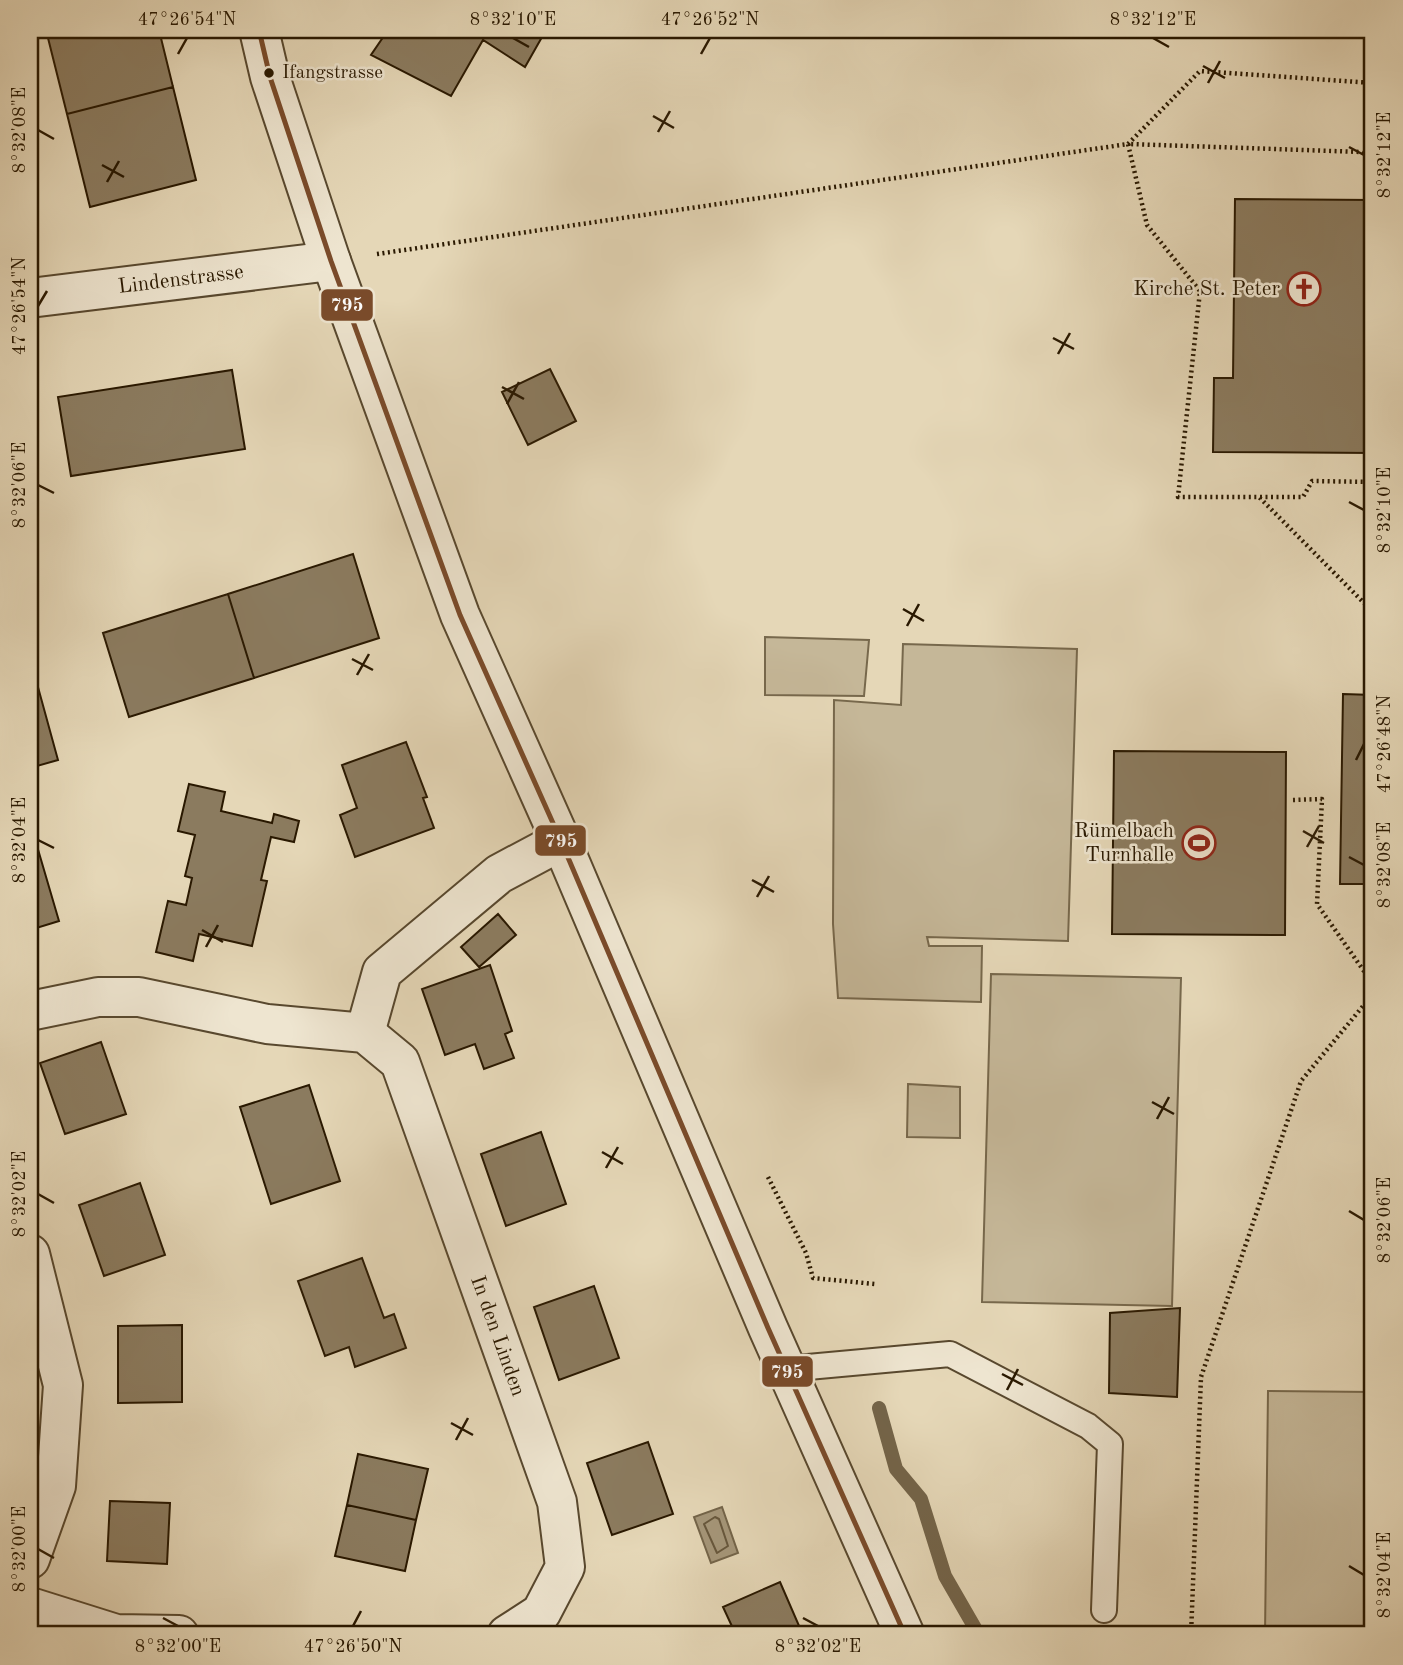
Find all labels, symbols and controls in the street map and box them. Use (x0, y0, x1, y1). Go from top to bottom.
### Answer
text: 47°26'54"N (138, 11, 236, 29)
text: 8°32'10"E (470, 11, 556, 29)
text: 47°26'52"N (661, 11, 759, 29)
text: 8°32'12"E (1110, 11, 1196, 29)
place label: Ifangstrasse (282, 64, 383, 83)
marker: Ifangstrasse (262, 66, 276, 80)
text: 8°32'08"E (11, 87, 29, 173)
text: 8°32'12"E (1376, 112, 1394, 198)
text: 47°26'54"N (11, 257, 29, 355)
street label: Lindenstrasse (117, 261, 245, 298)
church icon: Kirche St. Peter (1285, 270, 1323, 308)
place label: Kirche St. Peter (1133, 279, 1280, 300)
line badge: 795 (320, 288, 374, 322)
text: 795 (330, 297, 364, 316)
text: 8°32'06"E (11, 442, 29, 528)
text: 8°32'10"E (1376, 467, 1394, 553)
text: 47°26'48"N (1376, 695, 1394, 793)
text: 8°32'04"E (11, 797, 29, 883)
place label: Rümelbach Turnhalle (1074, 821, 1174, 866)
text: 8°32'08"E (1376, 822, 1394, 908)
line badge: 795 (534, 824, 587, 857)
sports icon: Rümelbach Turnhalle (1180, 824, 1218, 862)
text: 795 (544, 833, 578, 852)
text: 8°32'02"E (11, 1151, 29, 1237)
text: 8°32'06"E (1376, 1177, 1394, 1263)
street label: In den Linden (467, 1273, 529, 1399)
line badge: 795 (761, 1355, 814, 1388)
text: 795 (770, 1364, 804, 1383)
text: 8°32'00"E (11, 1506, 29, 1592)
text: 8°32'04"E (1376, 1532, 1394, 1618)
text: 8°32'00"E (135, 1638, 221, 1656)
text: 47°26'50"N (304, 1638, 402, 1656)
text: 8°32'02"E (775, 1638, 861, 1656)

